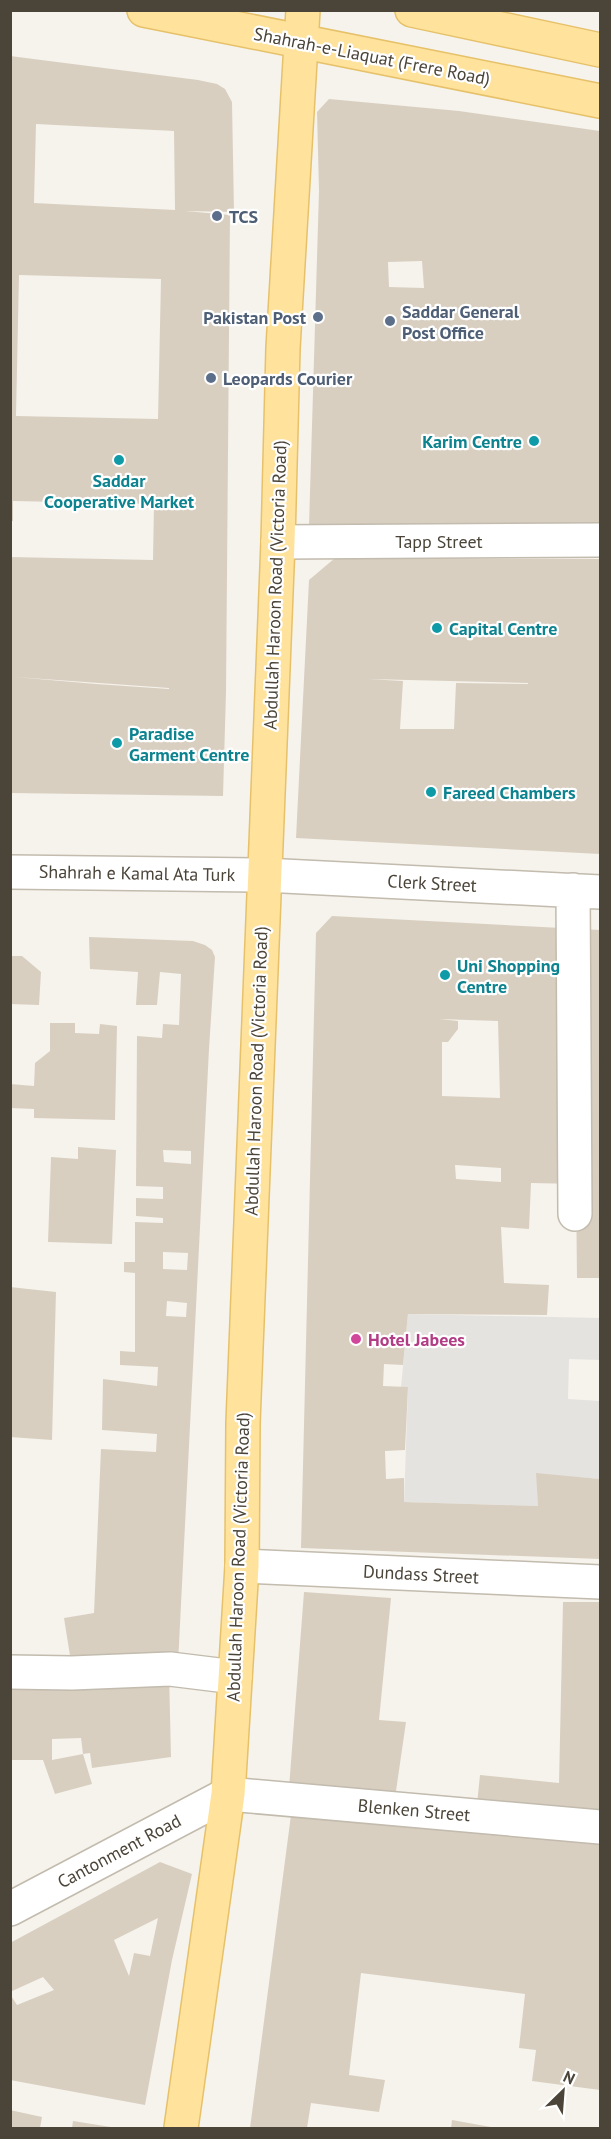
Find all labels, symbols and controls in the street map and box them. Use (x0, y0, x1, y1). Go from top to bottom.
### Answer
street label: Shahrah-e-Liaquat (Frere Road) (252, 22, 492, 90)
place label: TCS (229, 205, 258, 228)
marker: TCS (210, 209, 224, 223)
place label: Saddar General Post Office (402, 300, 520, 344)
place label: Pakistan Post (203, 306, 307, 329)
marker: Pakistan Post (311, 310, 325, 324)
marker: Saddar General Post Office (383, 314, 397, 328)
place label: Leopards Courier (223, 367, 353, 390)
marker: Leopards Courier (204, 371, 218, 385)
place label: Karim Centre (422, 430, 522, 453)
marker: Karim Centre (527, 434, 541, 448)
street label: Abdullah Haroon Road (Victoria Road) (258, 440, 292, 730)
marker: Saddar Cooperative Market (112, 453, 126, 467)
place label: Saddar Cooperative Market (44, 469, 195, 513)
street label: Tapp Street (395, 530, 483, 553)
place label: Capital Centre (449, 617, 557, 640)
marker: Capital Centre (430, 621, 444, 635)
place label: Paradise Garment Centre (129, 722, 249, 766)
marker: Paradise Garment Centre (110, 736, 124, 750)
place label: Fareed Chambers (443, 781, 576, 804)
marker: Fareed Chambers (424, 785, 438, 799)
street label: Shahrah e Kamal Ata Turk (39, 860, 236, 886)
street label: Clerk Street (387, 869, 477, 897)
street label: Abdullah Haroon Road (Victoria Road) (239, 926, 273, 1216)
place label: Uni Shopping Centre (457, 954, 560, 998)
marker: Uni Shopping Centre (438, 968, 452, 982)
place label: Hotel Jabees (368, 1328, 465, 1351)
marker: Hotel Jabees (349, 1332, 363, 1346)
street label: Abdullah Haroon Road (Victoria Road) (221, 1412, 255, 1702)
street label: Dundass Street (363, 1559, 479, 1589)
street label: Blenken Street (357, 1794, 471, 1826)
street label: Cantonment Road (53, 1809, 185, 1893)
north arrow (533, 2061, 593, 2121)
text: N (560, 2066, 578, 2089)

